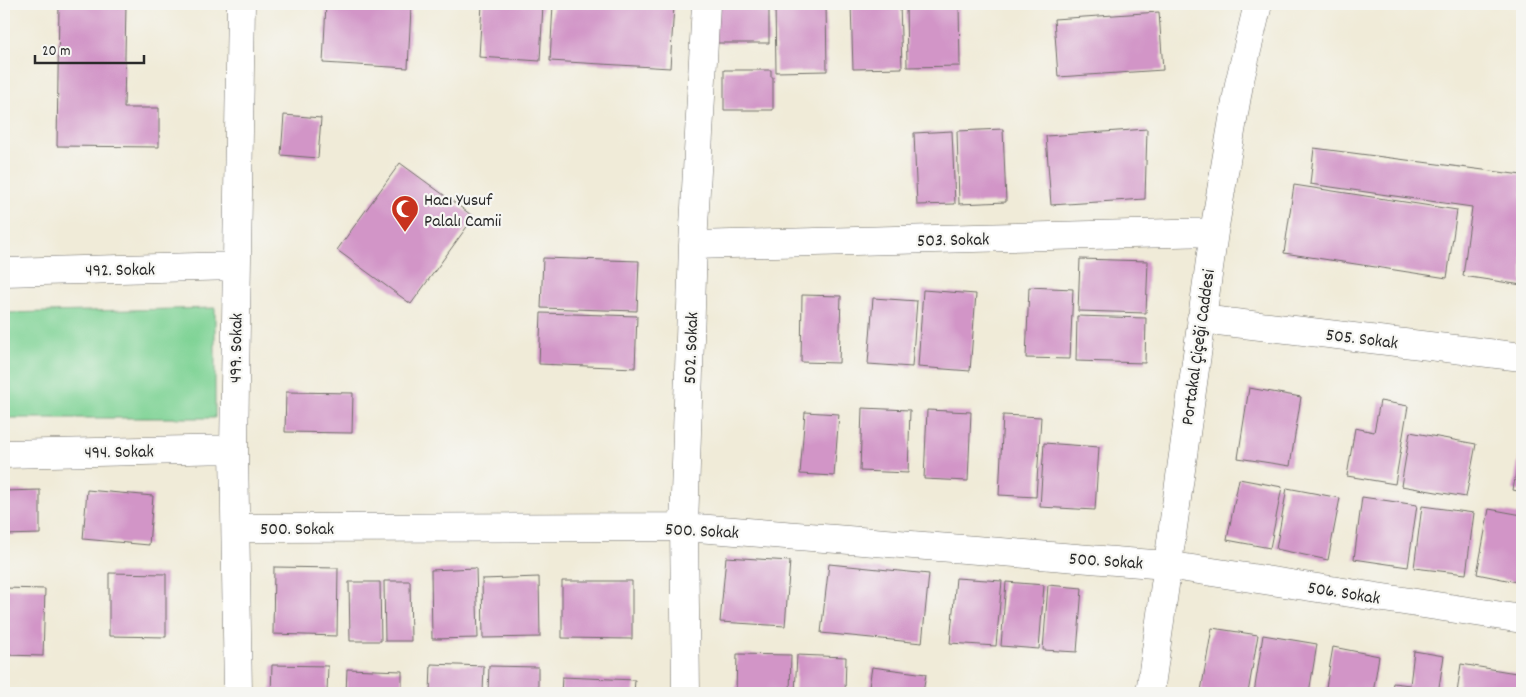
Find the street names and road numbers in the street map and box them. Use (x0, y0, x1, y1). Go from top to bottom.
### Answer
street label: 503. Sokak (917, 228, 989, 255)
street label: 492. Sokak (85, 258, 155, 285)
street label: Portakal Çiçeği Caddesi (1176, 268, 1223, 427)
street label: 502. Sokak (679, 312, 706, 385)
street label: 499. Sokak (224, 313, 251, 383)
street label: 505. Sokak (1324, 324, 1399, 357)
street label: 494. Sokak (84, 440, 154, 467)
street label: 500. Sokak (260, 518, 334, 543)
street label: 500. Sokak (664, 518, 740, 547)
street label: 500. Sokak (1068, 547, 1144, 578)
street label: 506. Sokak (1305, 576, 1382, 613)

